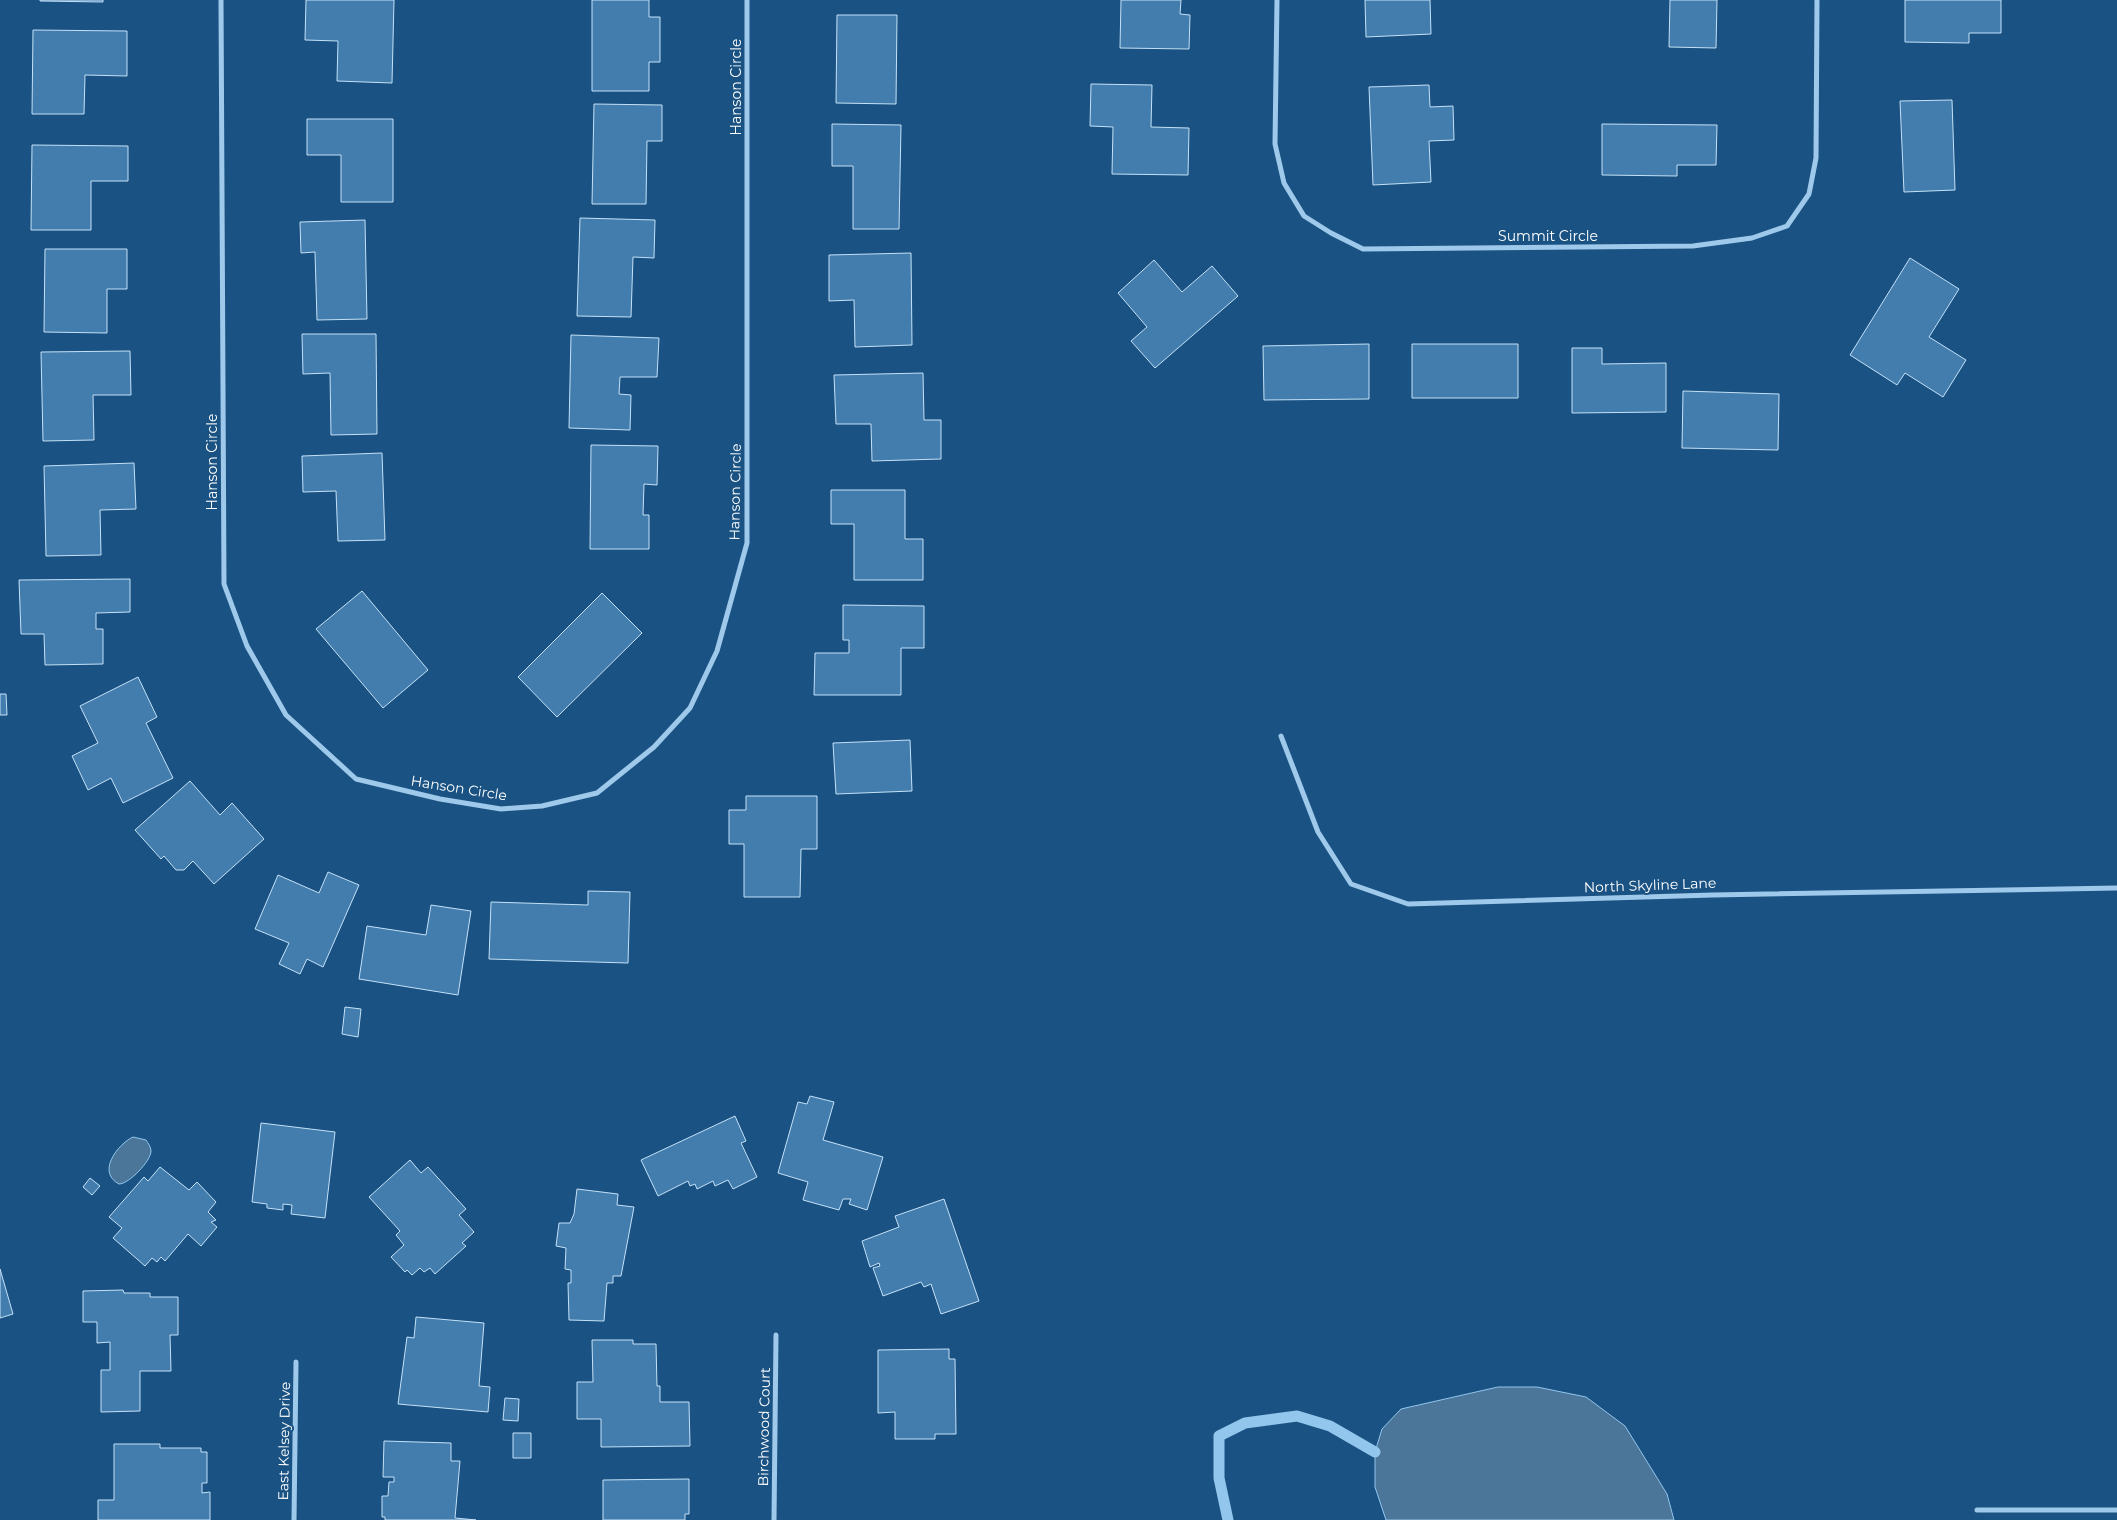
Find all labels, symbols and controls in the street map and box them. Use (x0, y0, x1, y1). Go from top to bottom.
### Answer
street label: Hanson Circle (727, 39, 745, 135)
street label: Summit Circle (1498, 227, 1598, 245)
street label: Hanson Circle (203, 414, 221, 510)
street label: Hanson Circle (725, 443, 745, 541)
street label: Hanson Circle (410, 772, 508, 804)
street label: North Skyline Lane (1583, 874, 1717, 896)
street label: Birchwood Court (754, 1367, 774, 1487)
street label: East Kelsey Drive (274, 1382, 294, 1500)

